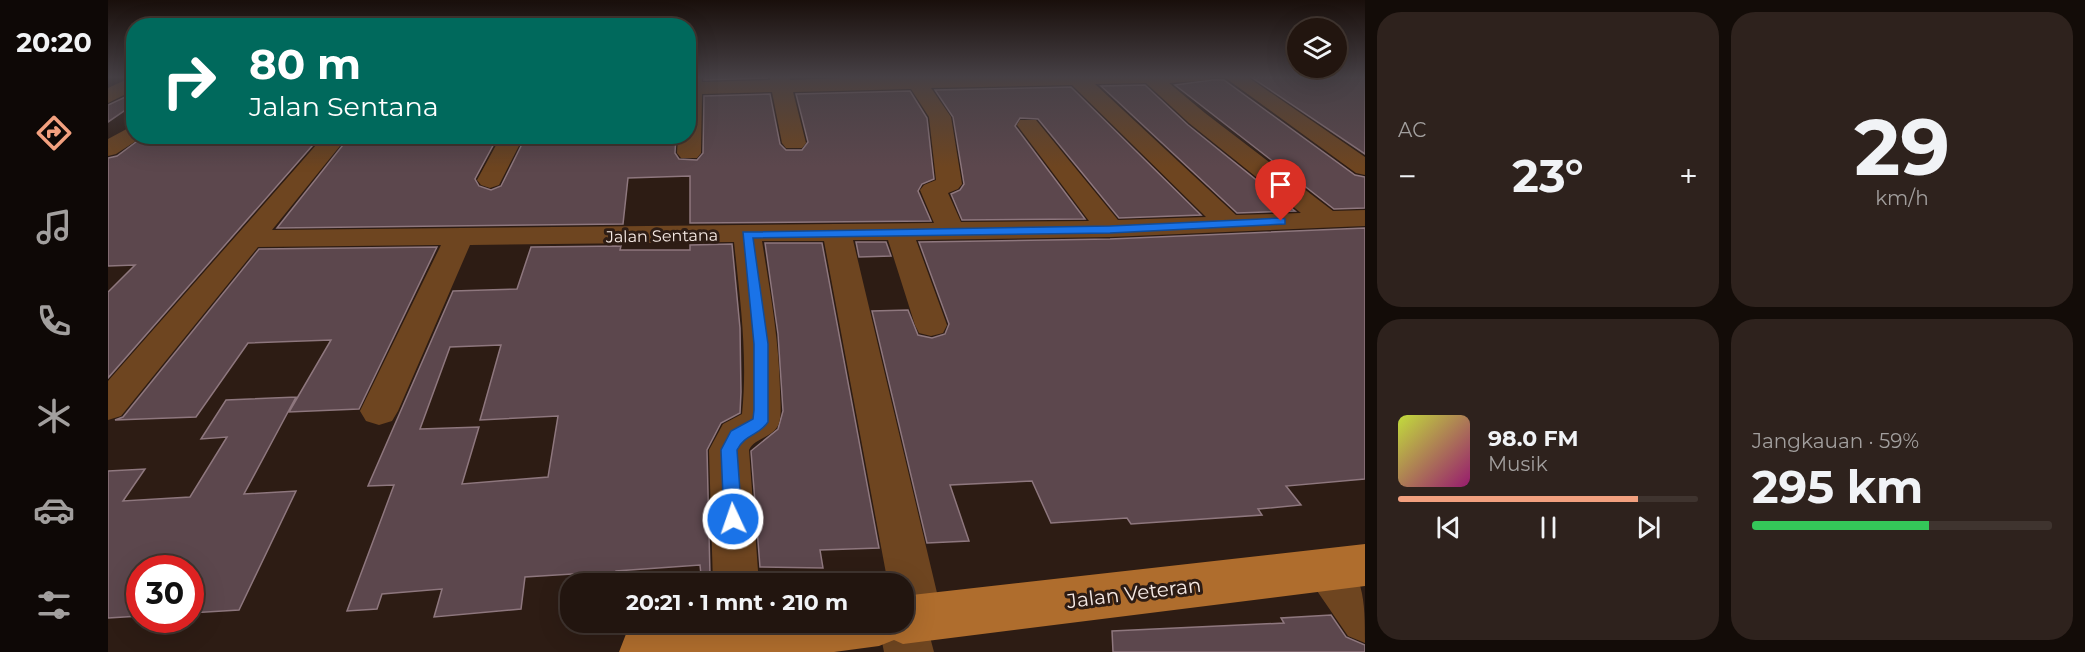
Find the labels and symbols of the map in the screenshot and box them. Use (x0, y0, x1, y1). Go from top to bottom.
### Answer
pin (1255, 159, 1306, 221)
street label: Jalan Sentana (605, 226, 718, 246)
position arrow (701, 487, 765, 551)
speed limit sign: 30 (126, 555, 204, 633)
street label: Jalan Veteran (1065, 573, 1202, 613)

